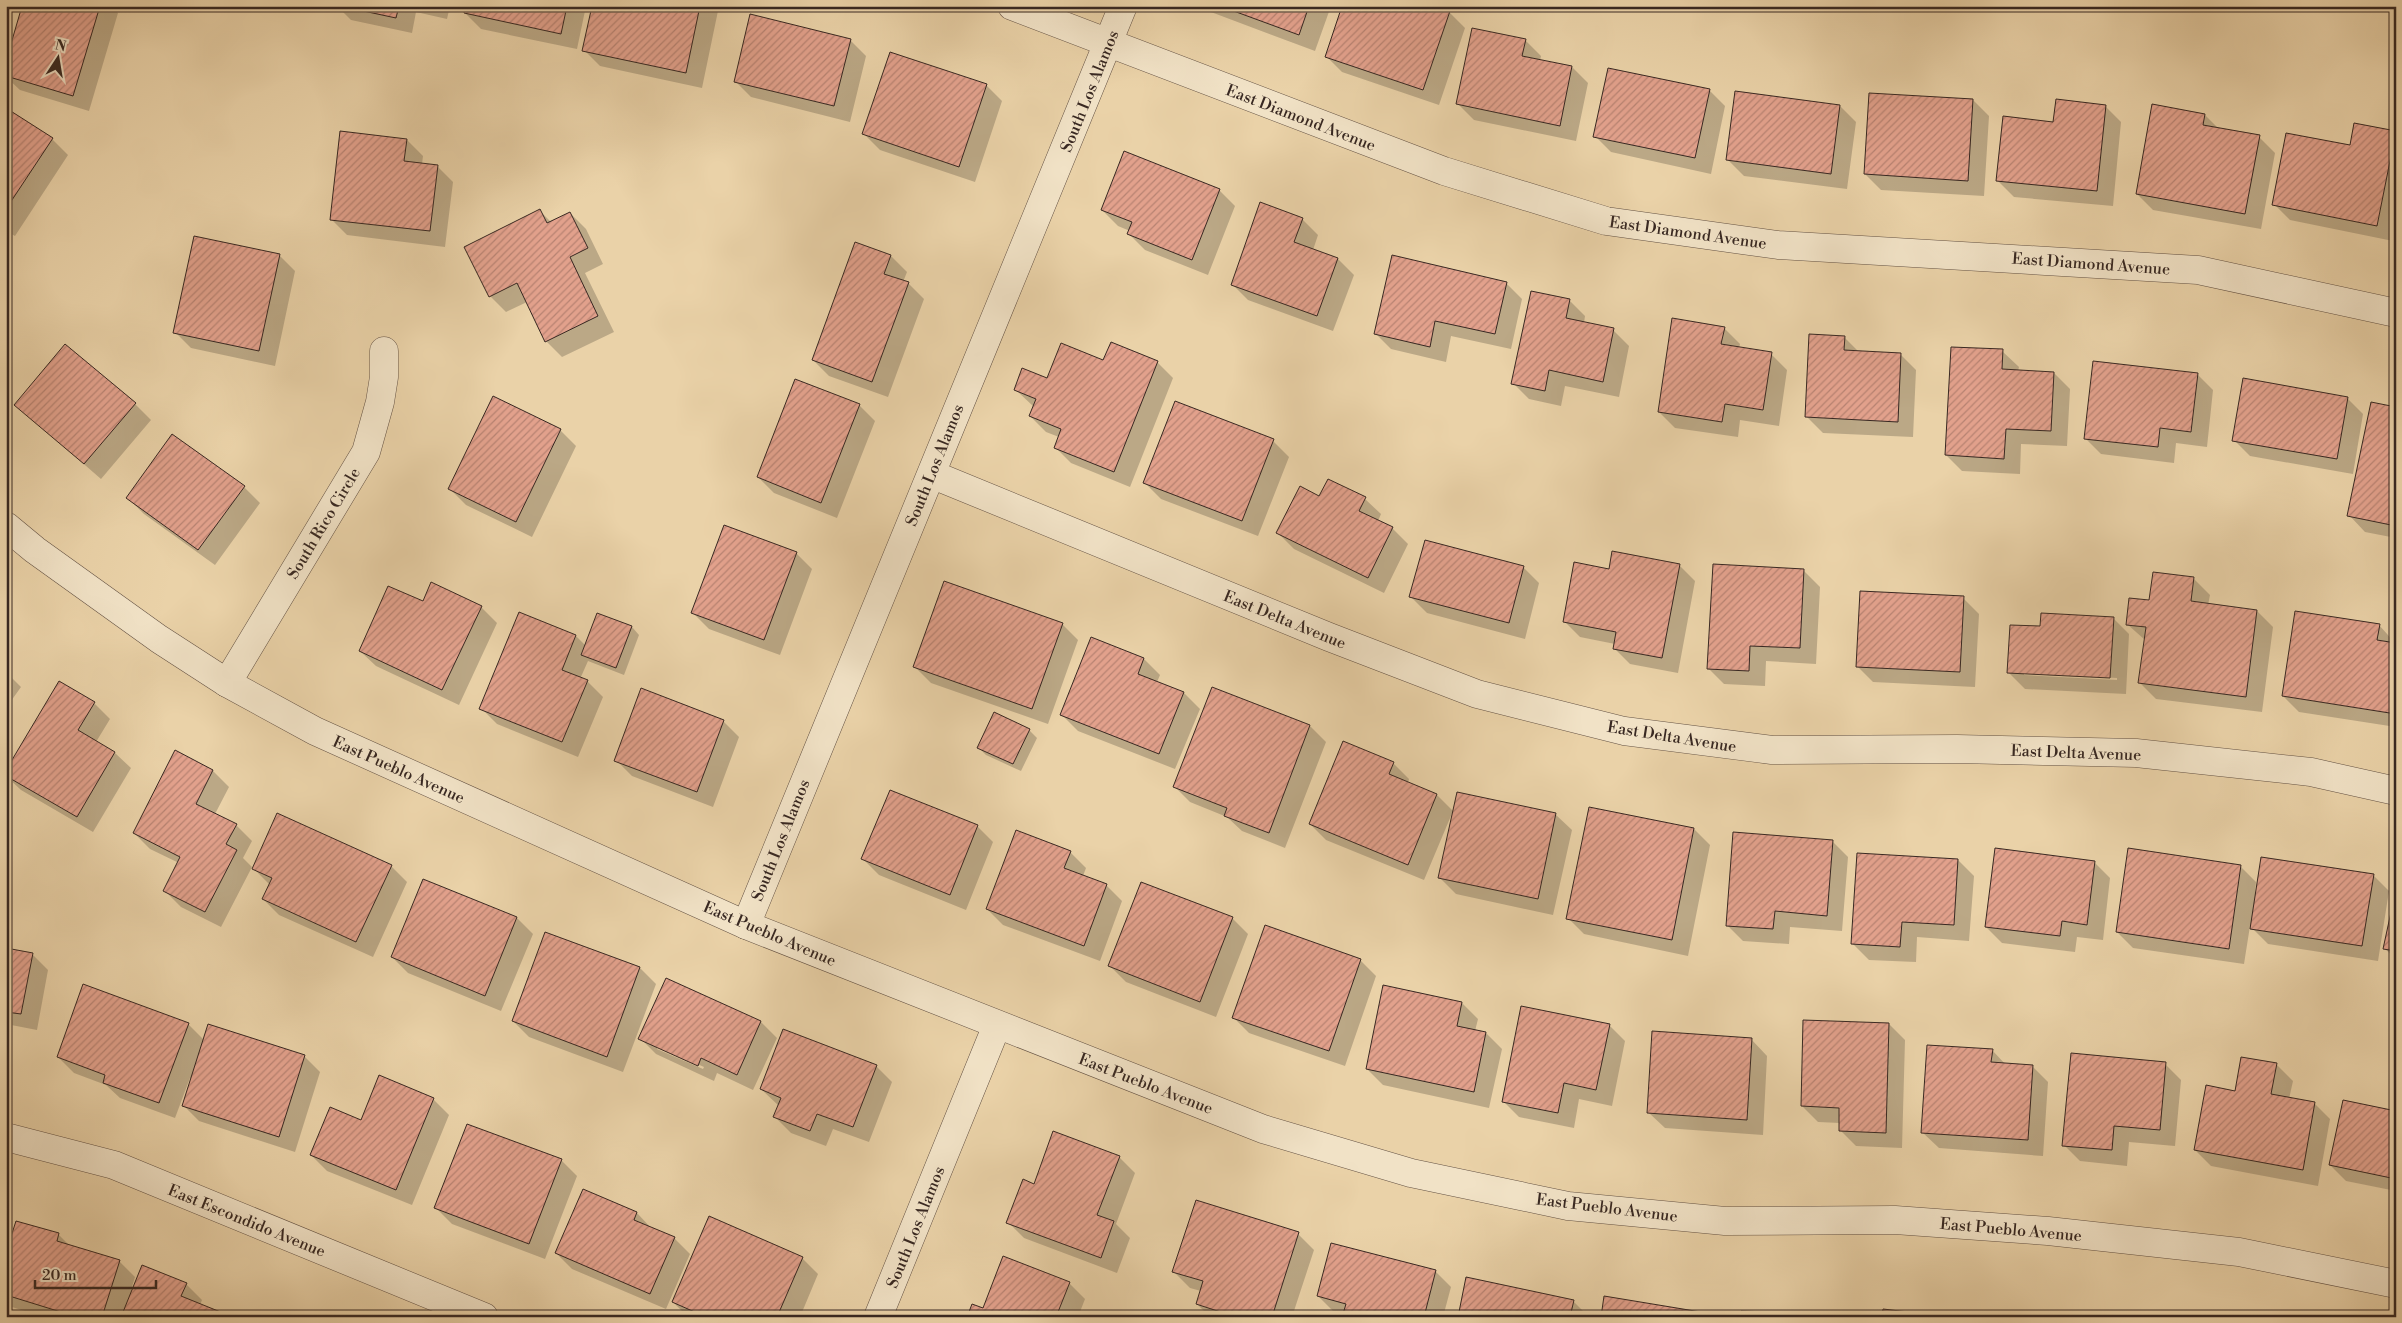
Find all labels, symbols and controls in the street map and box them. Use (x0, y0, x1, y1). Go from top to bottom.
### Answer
street label: South Los Alamos (1056, 27, 1123, 155)
north arrow (32, 32, 82, 82)
text: N (53, 36, 68, 56)
street label: East Diamond Avenue (1223, 80, 1378, 156)
street label: East Diamond Avenue (1608, 212, 1768, 254)
street label: East Diamond Avenue (2011, 248, 2171, 280)
street label: South Los Alamos (901, 401, 968, 529)
street label: South Rico Circle (283, 464, 365, 583)
street label: East Delta Avenue (1220, 586, 1349, 654)
street label: East Delta Avenue (1606, 717, 1738, 757)
street label: East Pueblo Avenue (329, 732, 468, 808)
street label: East Delta Avenue (2010, 741, 2142, 765)
street label: South Los Alamos (747, 776, 814, 904)
street label: East Pueblo Avenue (700, 897, 839, 971)
street label: East Pueblo Avenue (1076, 1049, 1216, 1119)
street label: South Los Alamos (882, 1163, 949, 1291)
street label: East Escondido Avenue (165, 1180, 328, 1262)
street label: East Pueblo Avenue (1535, 1189, 1679, 1227)
street label: East Pueblo Avenue (1939, 1214, 2083, 1246)
scale bar (35, 1258, 156, 1290)
text: 20 m (42, 1266, 77, 1285)

